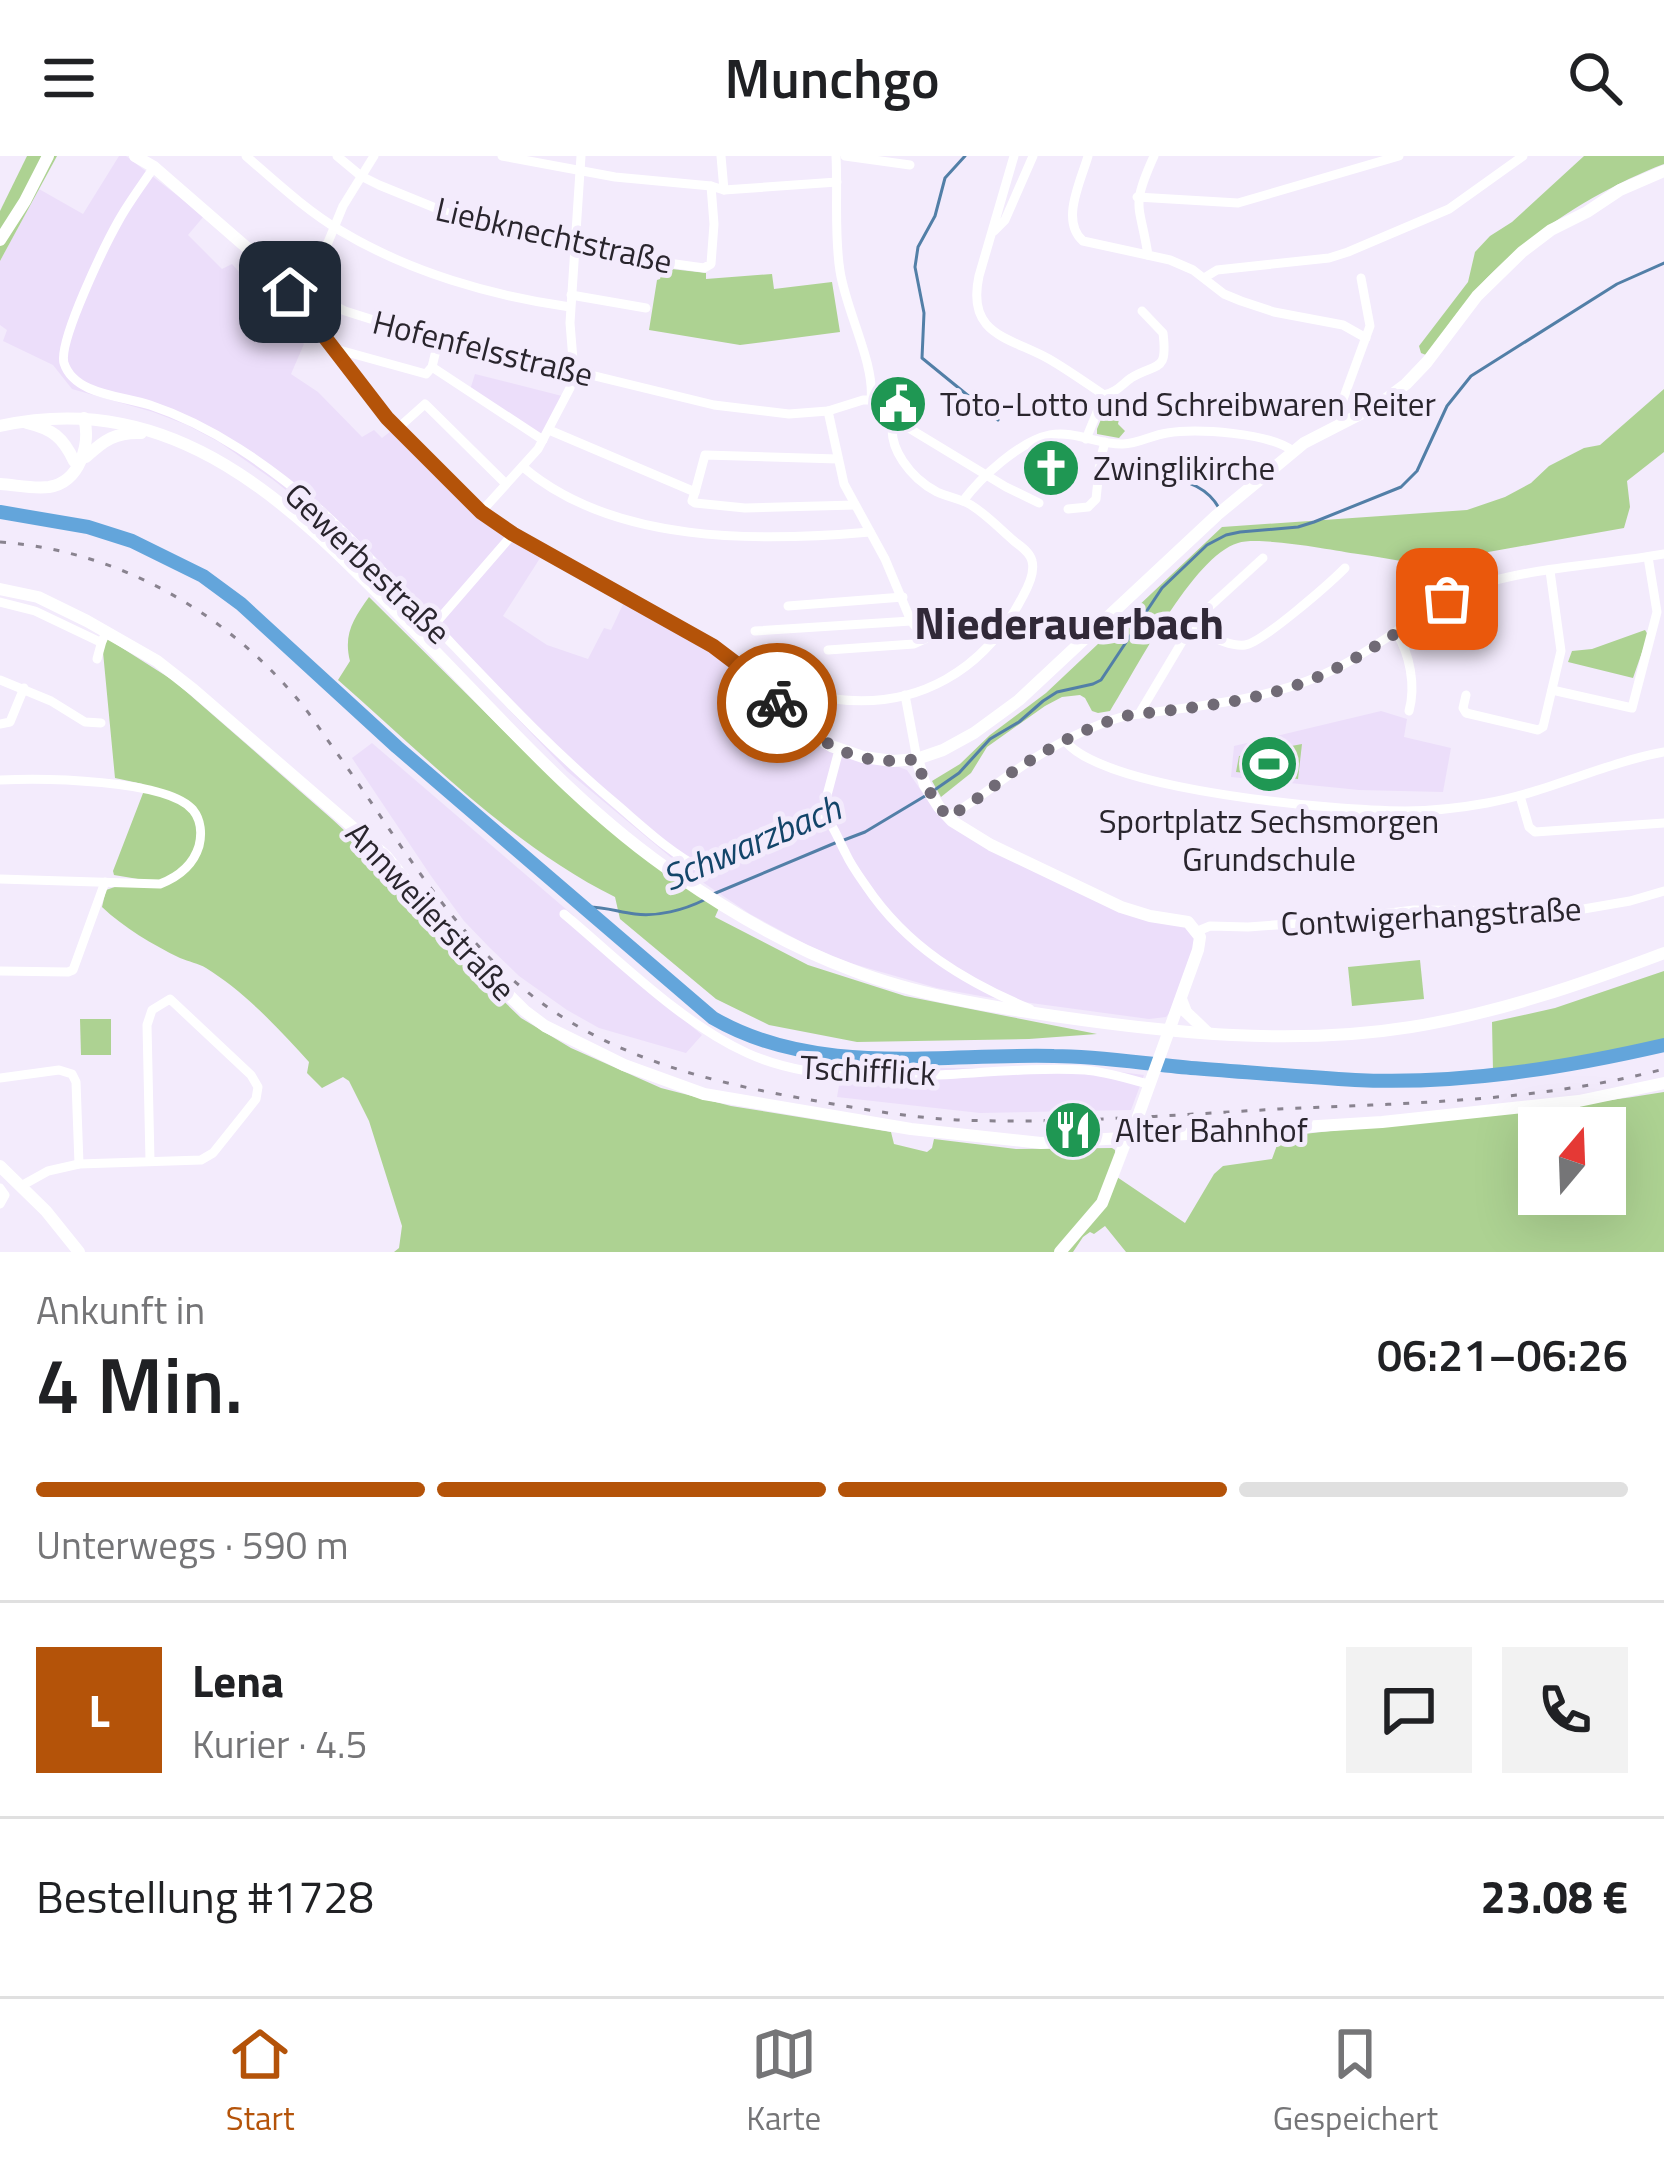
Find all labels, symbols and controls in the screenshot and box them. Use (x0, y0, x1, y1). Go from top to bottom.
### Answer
text: Munchgo (724, 37, 940, 119)
icon: menu (36, 45, 102, 111)
icon: search (1562, 45, 1628, 111)
street label: Liebknechtstraße (431, 183, 677, 287)
pin (239, 241, 341, 343)
icon: home (257, 259, 323, 325)
street label: Hofenfelsstraße (368, 296, 598, 400)
public building icon: Toto-Lotto und Schreibwaren Reiter (867, 373, 929, 435)
place label: Toto-Lotto und Schreibwaren Reiter (940, 379, 1436, 429)
church icon: Zwinglikirche (1020, 437, 1082, 499)
place label: Zwinglikirche (1093, 443, 1275, 493)
street label: Gewerbestraße (274, 471, 462, 655)
pin (1396, 548, 1498, 650)
icon: bag (1414, 566, 1480, 632)
district label: Niederauerbach (914, 588, 1224, 656)
courier (717, 643, 837, 763)
icon: bike (744, 670, 810, 736)
sports icon: Sportplatz Sechsmorgen Grundschule (1238, 733, 1300, 795)
water label: Schwarzbach (653, 779, 850, 904)
place label: Sportplatz Sechsmorgen Grundschule (1099, 796, 1439, 884)
street label: Annweilerstraße (334, 810, 528, 1012)
street label: Contwigerhangstraße (1279, 883, 1583, 949)
street label: Tschifflick (799, 1041, 937, 1099)
restaurant icon: Alter Bahnhof (1042, 1099, 1104, 1161)
place label: Alter Bahnhof (1115, 1105, 1308, 1155)
north arrow (1518, 1107, 1626, 1215)
map controls (1518, 1107, 1626, 1215)
text: Ankunft in (36, 1280, 205, 1339)
text: 06:21–06:26 (1377, 1320, 1628, 1388)
text: 4 Min. (36, 1325, 243, 1443)
text: Unterwegs · 590 m (36, 1515, 349, 1574)
text: Lena (192, 1646, 284, 1714)
button: chat (1346, 1647, 1472, 1773)
button: phone (1502, 1647, 1628, 1773)
text: L (88, 1676, 110, 1744)
text: Kurier · 4.5 (192, 1714, 367, 1773)
text: Bestellung #1728 (36, 1862, 374, 1930)
text: 23.08 € (1481, 1862, 1628, 1930)
tab: Start (226, 2021, 295, 2143)
tab: Karte (746, 2021, 821, 2143)
tab: Gespeichert (1273, 2021, 1438, 2143)

